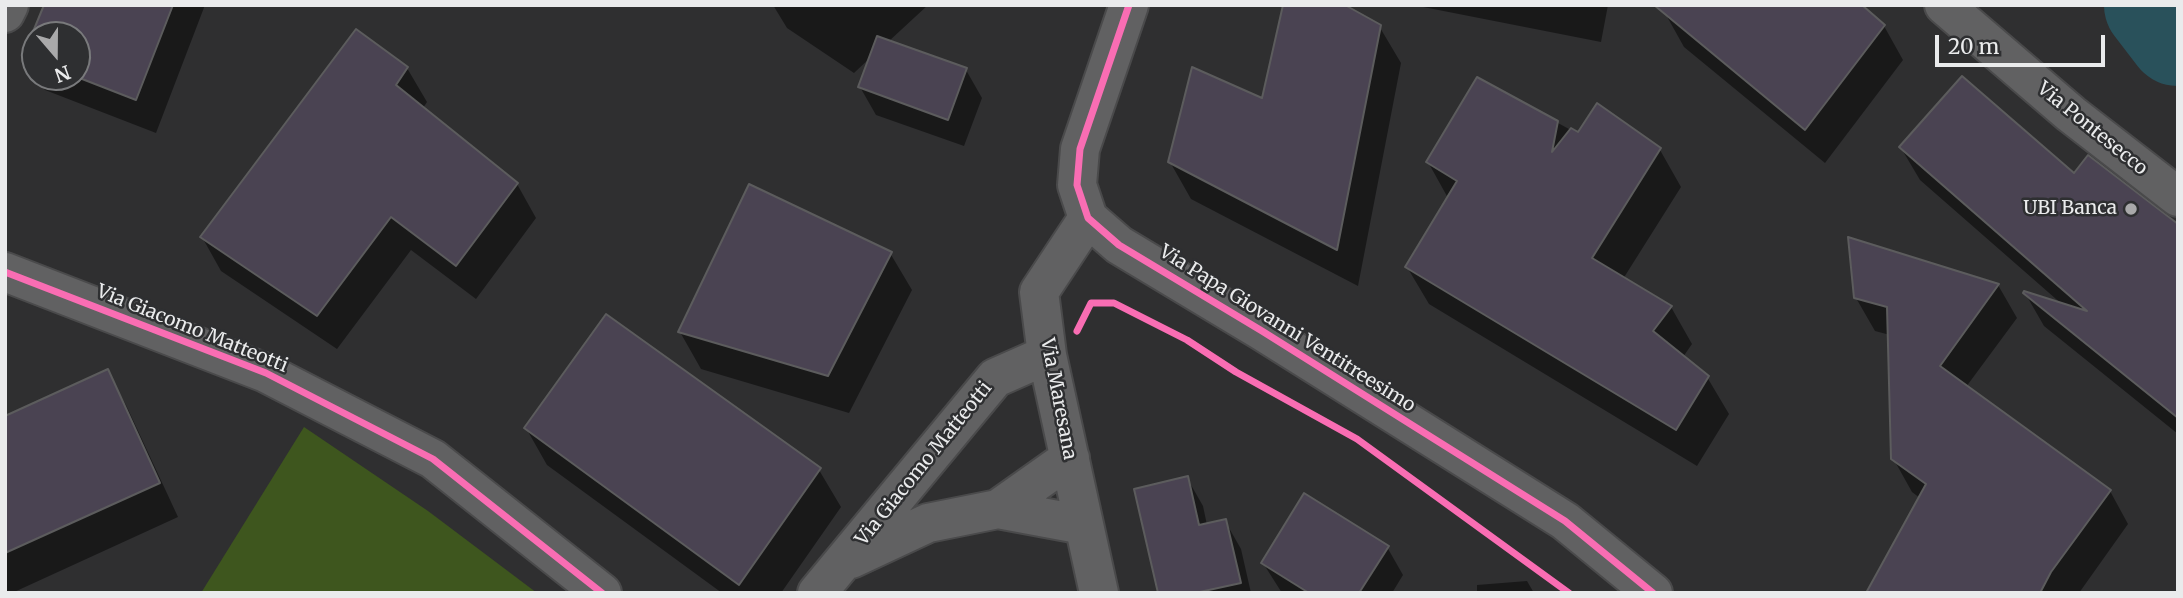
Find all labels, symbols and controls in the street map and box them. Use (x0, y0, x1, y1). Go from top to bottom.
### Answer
north arrow (21, 21, 91, 91)
scale bar (1938, 21, 2108, 65)
text: 20 m (1948, 33, 1999, 60)
text: N (51, 60, 74, 88)
street label: Via Pontesecco (2032, 78, 2152, 180)
place label: UBI Banca (2023, 198, 2117, 220)
marker: UBI Banca (2123, 201, 2139, 217)
street label: Via Papa Giovanni Ventitreesimo (1155, 241, 1419, 417)
street label: Via Giacomo Matteotti (93, 280, 291, 378)
street label: Via Maresana (1035, 336, 1081, 462)
street label: Via Giacomo Matteotti (851, 377, 997, 551)

